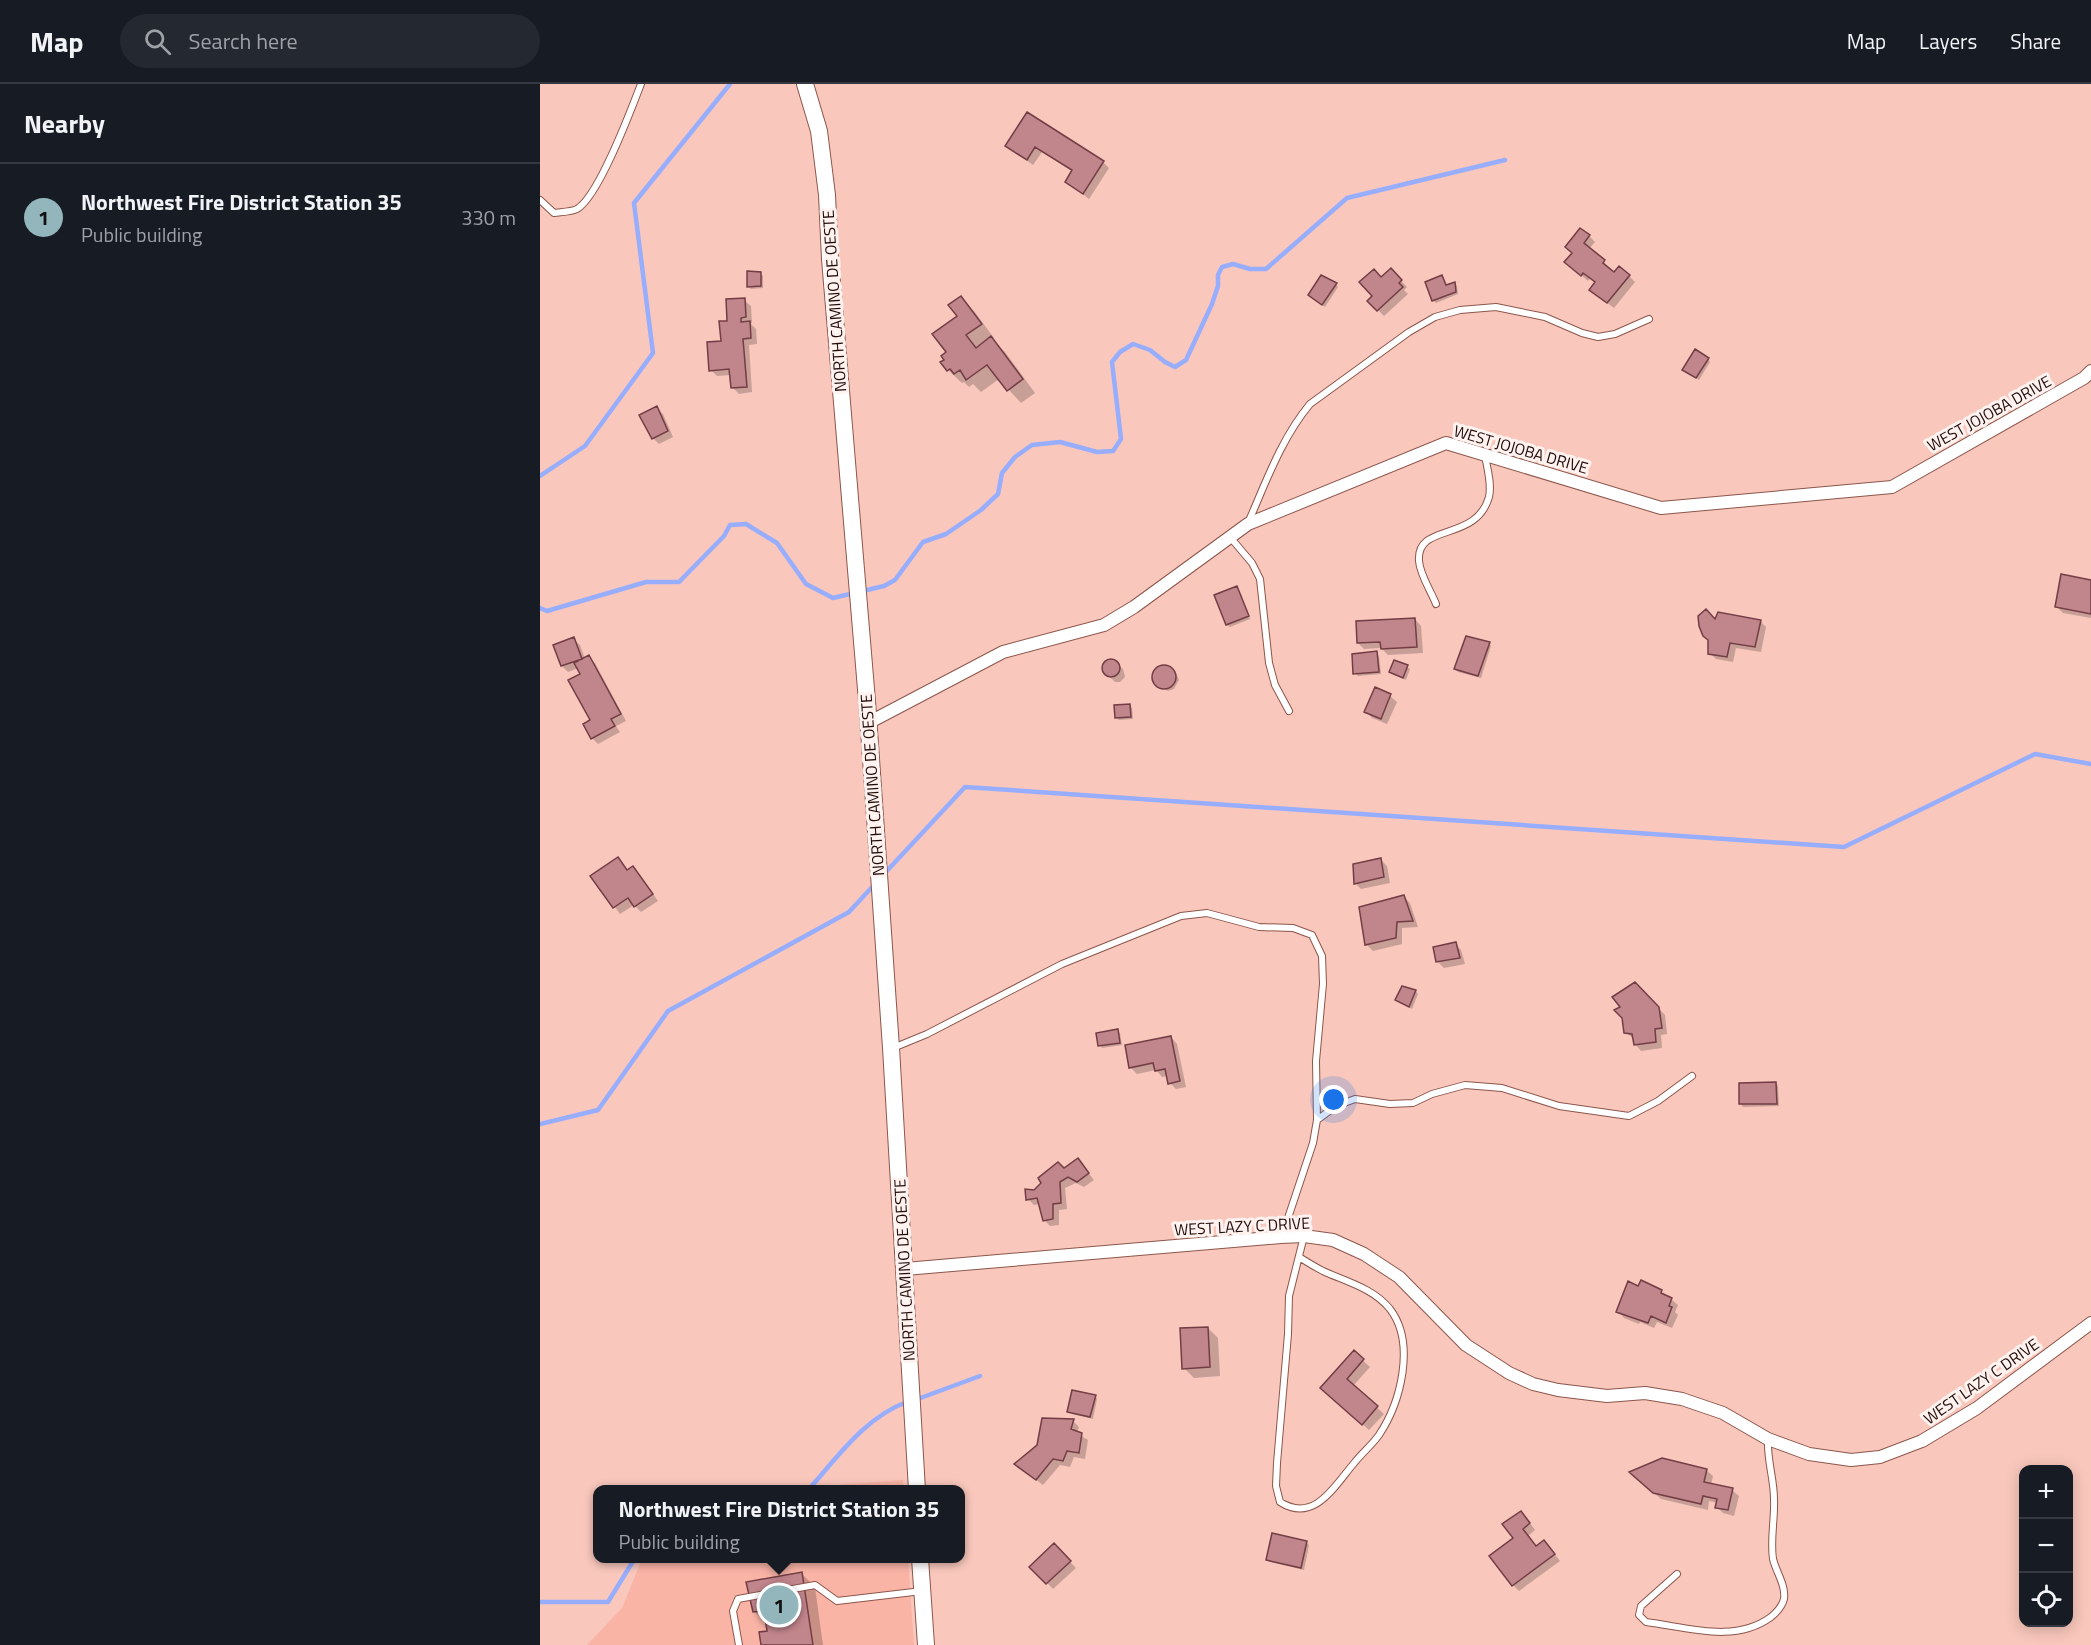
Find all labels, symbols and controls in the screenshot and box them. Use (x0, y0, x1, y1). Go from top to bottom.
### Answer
search box (120, 14, 540, 68)
text: Map (30, 20, 84, 63)
text: Search here (189, 24, 298, 58)
icon: search (141, 25, 174, 58)
text: Map (1847, 25, 1886, 57)
text: Layers (1919, 25, 1977, 57)
text: Share (2010, 25, 2061, 57)
text: Nearby (24, 104, 105, 143)
text: Northwest Fire District Station 35 (81, 185, 402, 219)
text: 1 (38, 202, 49, 233)
text: 330 m (461, 202, 516, 233)
street label: NORTH CAMINO DE OESTE (816, 209, 852, 393)
text: Public building (81, 219, 202, 250)
street label: WEST JOJOBA DRIVE (1923, 369, 2056, 457)
street label: WEST JOJOBA DRIVE (1451, 418, 1591, 480)
street label: NORTH CAMINO DE OESTE (854, 693, 890, 877)
your location (1319, 1085, 1348, 1114)
street label: NORTH CAMINO DE OESTE (887, 1178, 921, 1362)
street label: WEST LAZY C DRIVE (1173, 1210, 1311, 1242)
street label: WEST LAZY C DRIVE (1918, 1332, 2044, 1430)
map controls (2019, 1465, 2073, 1627)
button: + (2019, 1465, 2073, 1519)
popup (593, 1485, 965, 1563)
text: Northwest Fire District Station 35 (619, 1492, 939, 1526)
button: − (2019, 1519, 2073, 1573)
text: Public building (619, 1526, 740, 1557)
button: locate (2019, 1573, 2073, 1627)
pin: 1 (760, 1582, 798, 1628)

